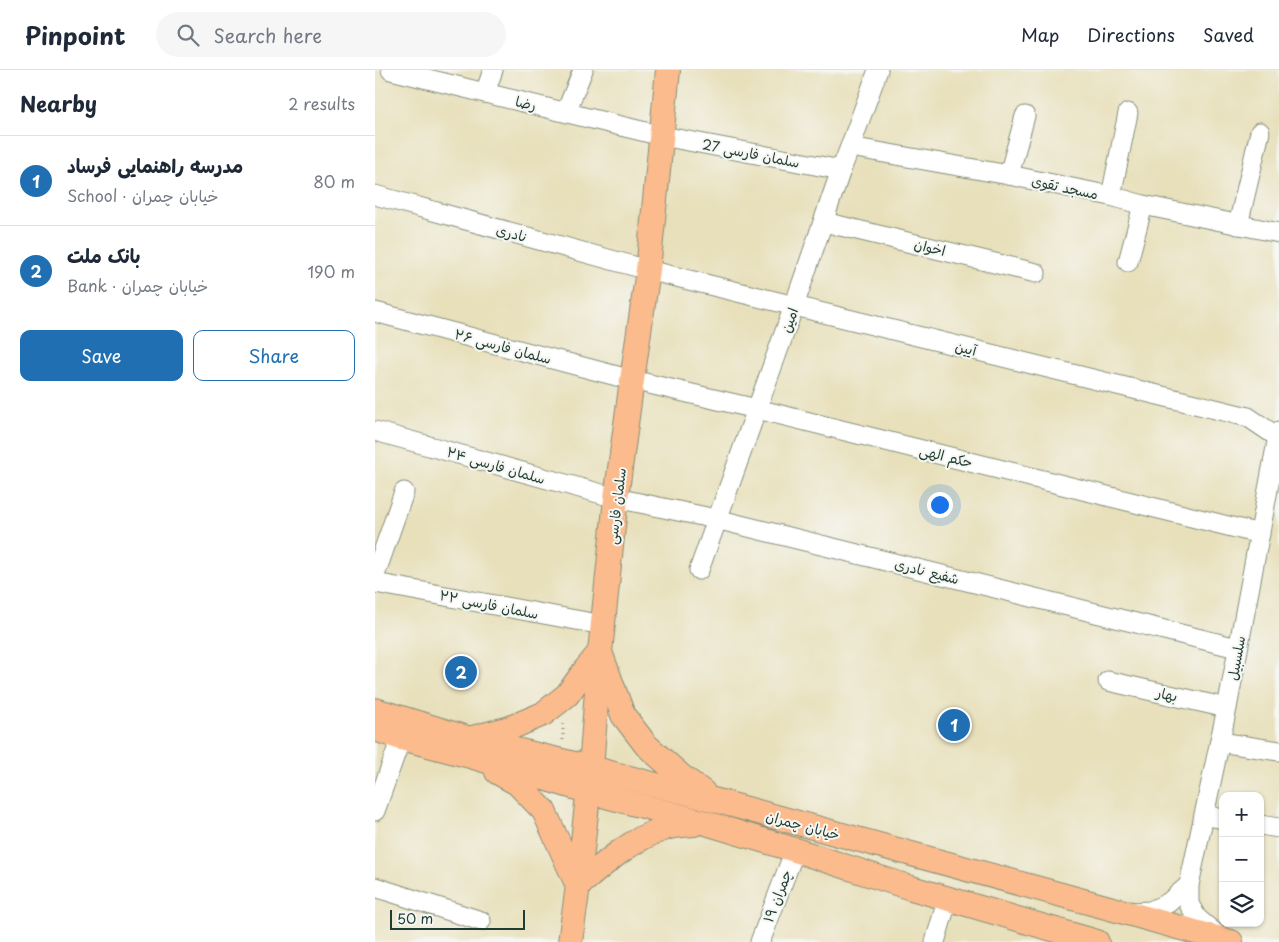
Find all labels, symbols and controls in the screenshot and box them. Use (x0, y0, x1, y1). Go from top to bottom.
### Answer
search box (156, 12, 506, 57)
text: Pinpoint (25, 17, 126, 53)
icon: search (174, 21, 202, 49)
text: Search here (214, 21, 322, 49)
text: Map (1021, 21, 1059, 48)
text: Directions (1087, 21, 1175, 48)
text: Saved (1203, 21, 1254, 48)
text: Nearby (20, 87, 97, 119)
street label: رضا (513, 90, 539, 116)
text: 2 results (288, 91, 355, 115)
street label: سلمان فارسی 27 (700, 133, 802, 173)
text: مدرسه راهنمایی فرساد (67, 151, 243, 179)
text: 1 (32, 169, 40, 193)
text: 80 m (313, 169, 355, 193)
street label: مسجد تقوی (1030, 170, 1100, 204)
text: School · خیابان چمران (67, 183, 219, 207)
street label: نادری (494, 219, 530, 247)
street label: اخوان (912, 233, 948, 261)
text: بانک ملت (67, 241, 140, 269)
text: 2 (30, 259, 42, 283)
text: 190 m (307, 259, 355, 283)
text: Bank · خیابان چمران (67, 273, 208, 297)
street label: امین (775, 305, 803, 335)
street label: سلمان فارسی ۲۶ (452, 323, 554, 369)
button: Save (20, 330, 183, 381)
button: Share (193, 330, 355, 381)
street label: آیین (953, 335, 979, 361)
street label: حکم الهی (917, 439, 975, 474)
street label: سلمان فارسی ۲۴ (444, 441, 548, 489)
street label: سلمان فارسی (601, 467, 631, 545)
your location (927, 492, 953, 518)
street label: شفیع نادری (892, 553, 962, 590)
street label: سلمان فارسی ۲۲ (438, 584, 540, 624)
street label: سلسبیل (1222, 634, 1250, 682)
pin: 2 (445, 653, 477, 691)
street label: بهار (1153, 681, 1180, 707)
pin: 1 (938, 706, 970, 744)
map controls (1219, 792, 1264, 927)
button: + (1219, 792, 1264, 837)
street label: خیابان چمران (764, 805, 842, 845)
button: − (1219, 837, 1264, 882)
street label: چمران ۱۹ (757, 867, 797, 925)
button: layers (1219, 882, 1264, 927)
scale bar (390, 907, 525, 930)
text: 50 m (397, 908, 433, 929)

